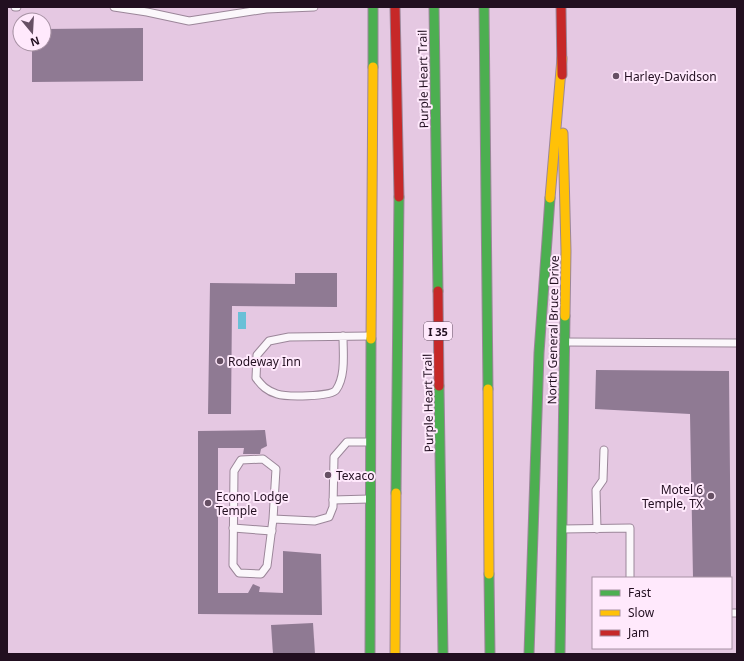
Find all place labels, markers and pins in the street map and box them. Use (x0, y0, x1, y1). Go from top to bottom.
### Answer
place label: Harley-Davidson (624, 68, 717, 85)
marker: Harley-Davidson (611, 71, 621, 81)
place label: Rodeway Inn (228, 353, 301, 370)
marker: Rodeway Inn (215, 356, 225, 366)
place label: Texaco (336, 467, 374, 484)
marker: Texaco (323, 470, 333, 480)
place label: Motel 6 Temple, TX (642, 481, 703, 512)
place label: Econo Lodge Temple (216, 488, 289, 519)
marker: Motel 6 Temple, TX (706, 491, 716, 501)
marker: Econo Lodge Temple (203, 498, 213, 508)

